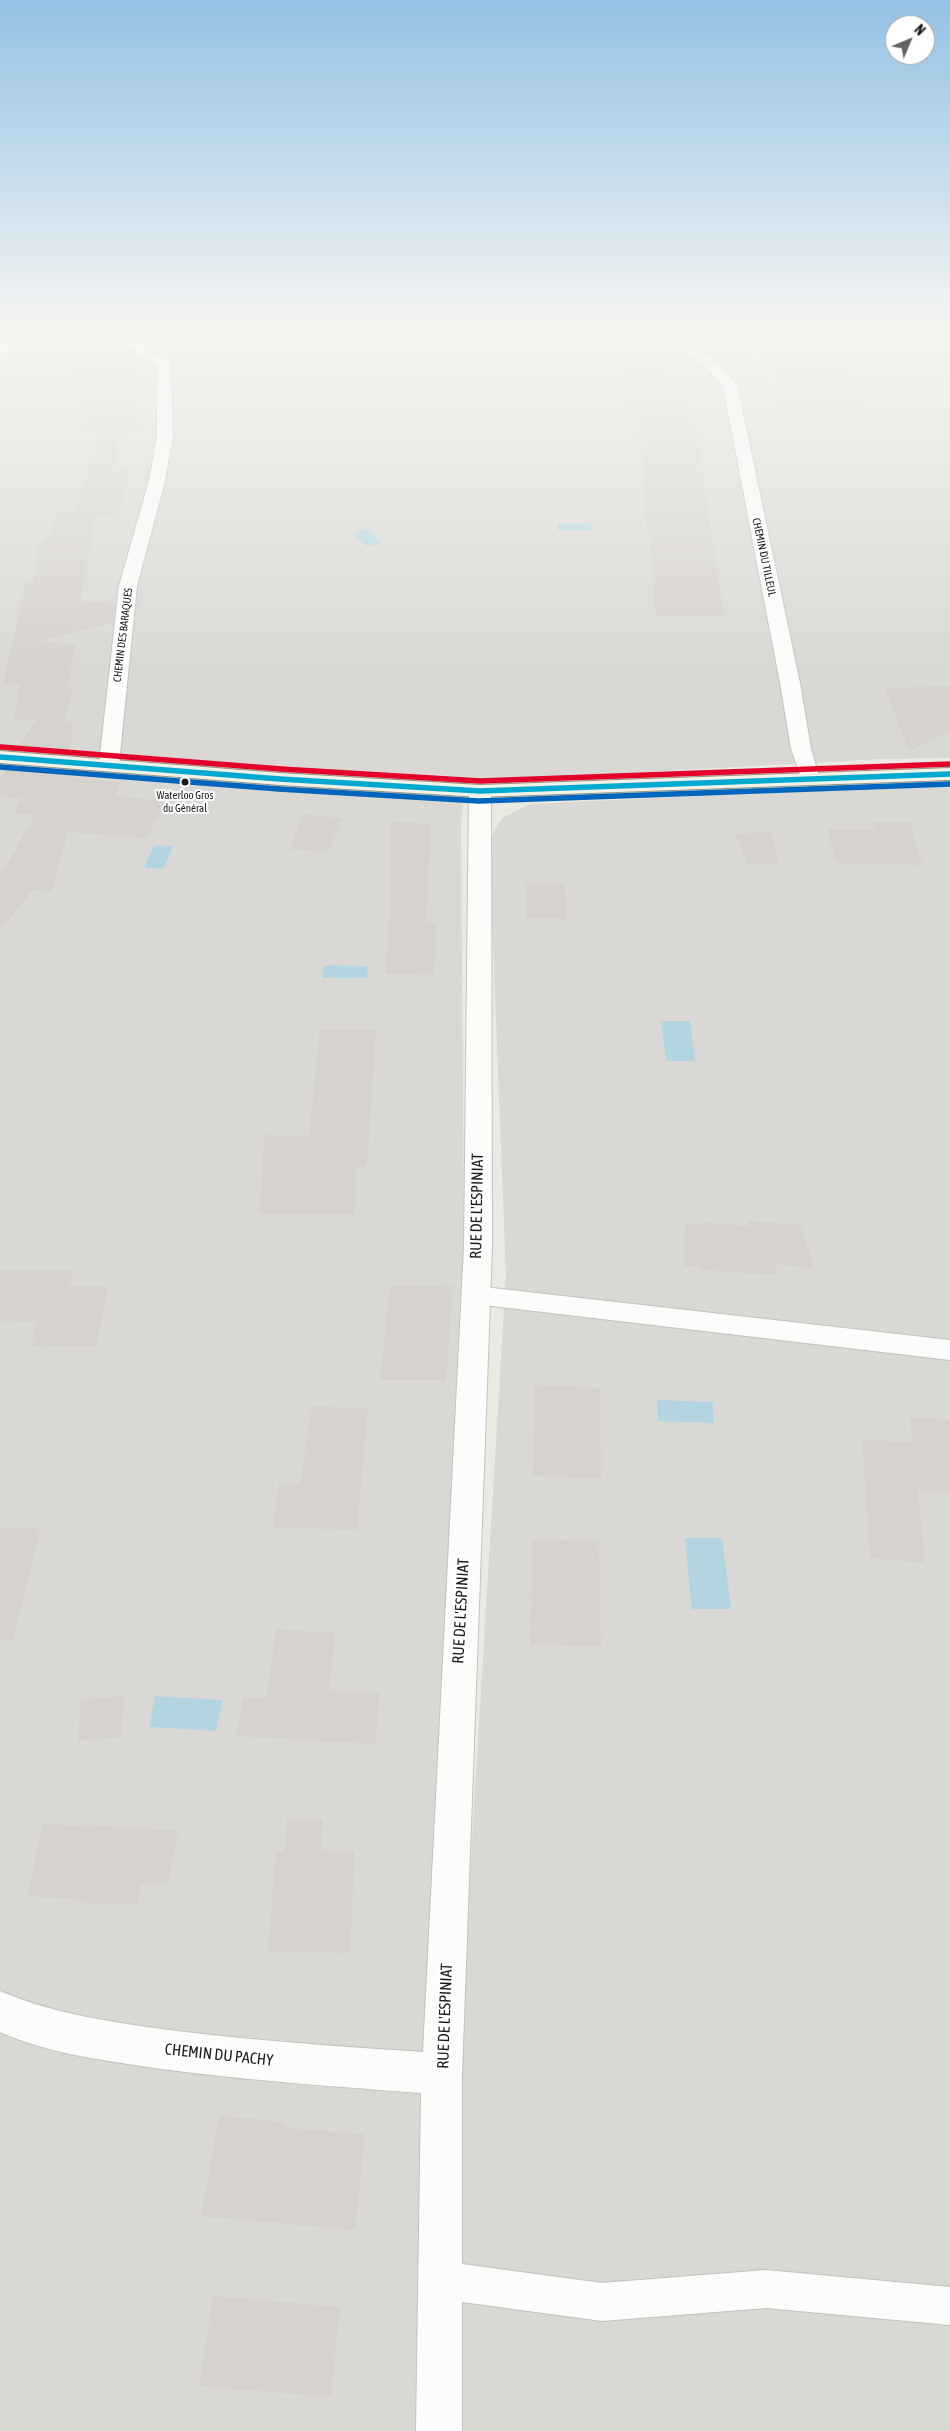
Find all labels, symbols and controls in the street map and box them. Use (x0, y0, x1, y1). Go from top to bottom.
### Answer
north arrow (885, 15, 935, 65)
text: N (911, 22, 928, 39)
street label: CHEMIN DU TILLEUL (749, 517, 779, 597)
street label: CHEMIN DES BARAQUES (111, 587, 135, 683)
marker: Waterloo Gros du Général (180, 777, 190, 787)
place label: Waterloo Gros du Général (157, 789, 213, 815)
street label: RUE DE L'ESPINIAT (466, 1153, 488, 1259)
street label: RUE DE L'ESPINIAT (449, 1558, 473, 1664)
street label: RUE DE L'ESPINIAT (434, 1963, 456, 2069)
street label: CHEMIN DU PACHY (164, 2040, 274, 2070)

